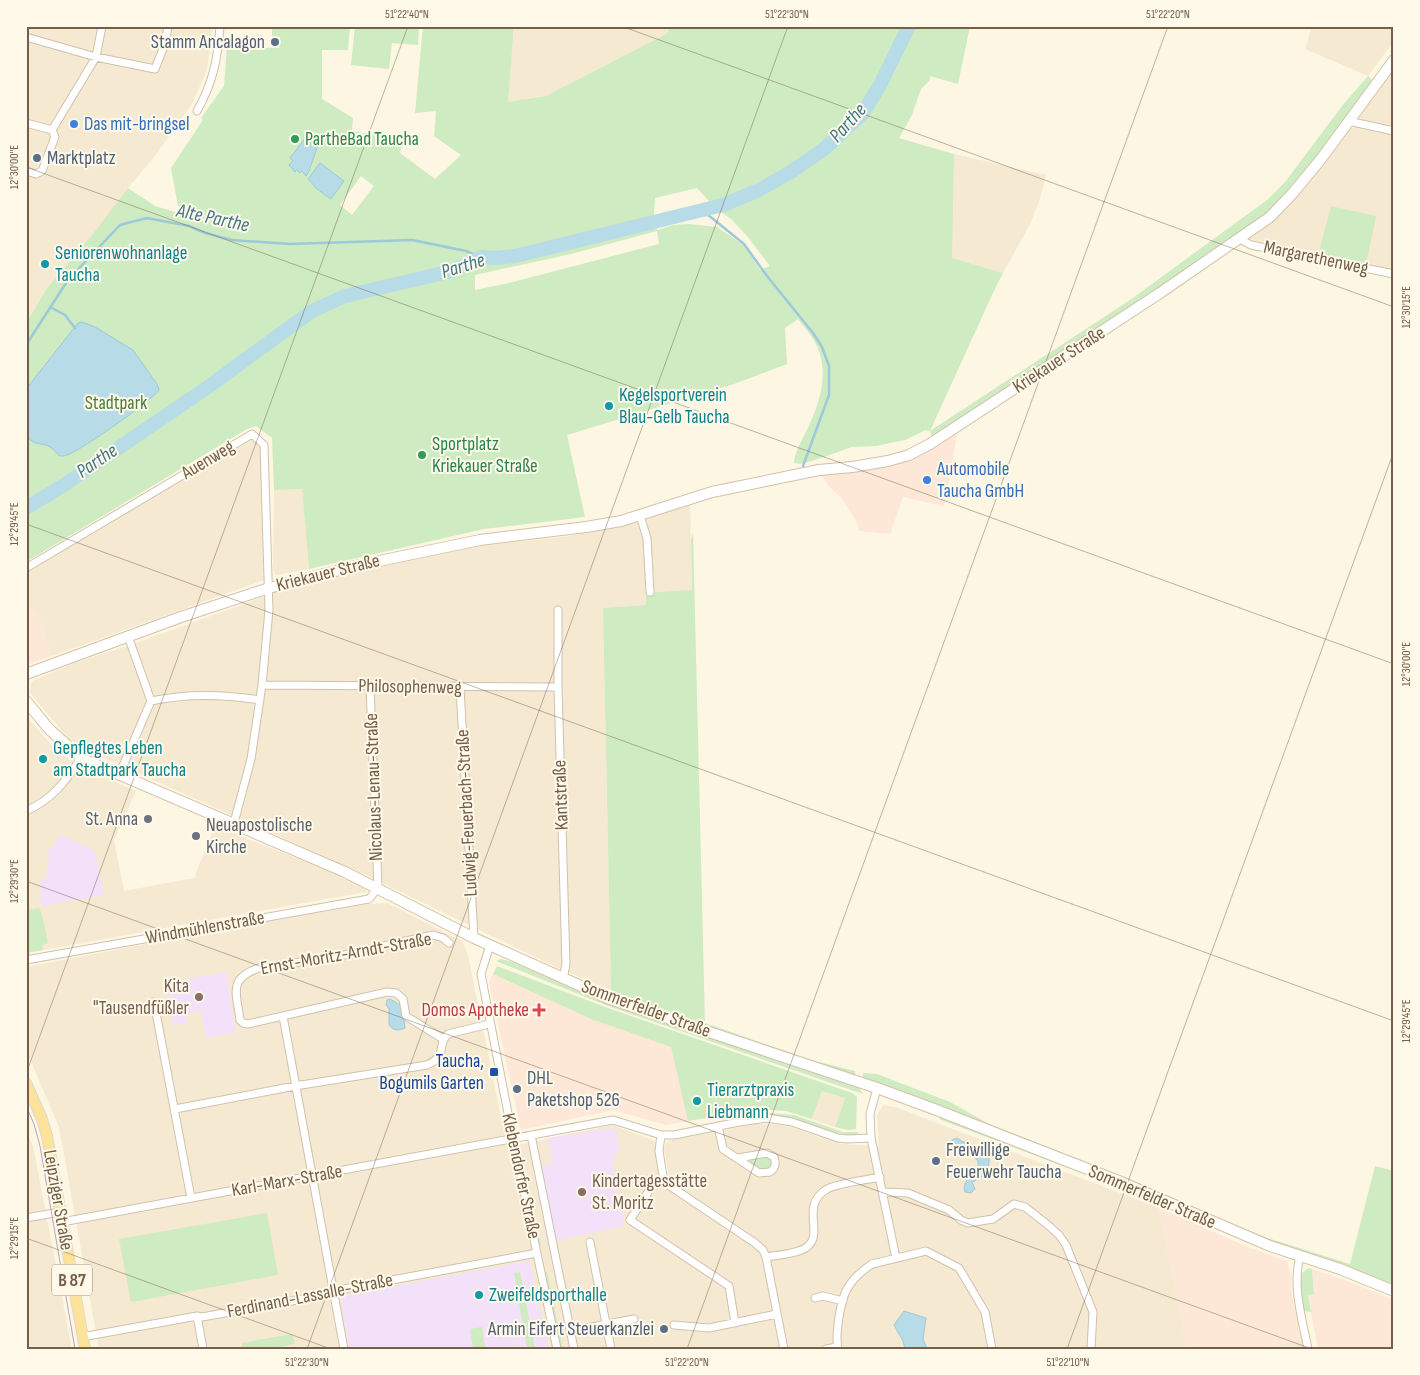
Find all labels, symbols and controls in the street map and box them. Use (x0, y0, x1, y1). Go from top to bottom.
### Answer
text: 51°22'40"N (385, 7, 429, 22)
text: 51°22'30"N (765, 7, 809, 22)
text: 51°22'20"N (1146, 7, 1190, 22)
place label: Stamm Ancalagon (151, 31, 265, 54)
marker: Stamm Ancalagon (269, 36, 281, 48)
water label: Parthe (824, 98, 872, 148)
place label: Das mit-bringsel (84, 113, 189, 136)
marker: Das mit-bringsel (68, 118, 80, 130)
place label: PartheBad Taucha (305, 128, 419, 151)
marker: PartheBad Taucha (289, 133, 301, 145)
text: 12°30'00"E (7, 145, 22, 189)
place label: Marktplatz (47, 147, 116, 170)
marker: Marktplatz (31, 152, 43, 164)
water label: Alte Parthe (174, 198, 252, 237)
street label: Margarethenweg (1262, 236, 1371, 280)
place label: Seniorenwohnanlage Taucha (55, 242, 187, 287)
water label: Parthe (438, 248, 488, 284)
marker: Seniorenwohnanlage Taucha (39, 258, 51, 270)
text: 12°30'15"E (1399, 286, 1414, 328)
street label: Kriekauer Straße (1008, 322, 1110, 398)
place label: Kegelsportverein Blau-Gelb Taucha (619, 384, 730, 429)
park label: Stadtpark (85, 392, 148, 415)
marker: Kegelsportverein Blau-Gelb Taucha (603, 400, 615, 412)
place label: Sportplatz Kriekauer Straße (432, 433, 538, 478)
street label: Auenweg (177, 435, 239, 485)
water label: Parthe (72, 439, 122, 483)
marker: Sportplatz Kriekauer Straße (416, 449, 428, 461)
place label: Automobile Taucha GmbH (936, 458, 1024, 503)
marker: Automobile Taucha GmbH (921, 474, 933, 486)
text: 12°29'45"E (7, 502, 22, 546)
street label: Kriekauer Straße (274, 549, 382, 597)
text: 12°30'00"E (1399, 642, 1414, 686)
street label: Philosophenweg (358, 675, 462, 699)
street label: Nicolaus-Lenau-Straße (360, 713, 388, 861)
street label: Ludwig-Feuerbach-Straße (451, 729, 483, 897)
place label: Gepflegtes Leben am Stadtpark Taucha (53, 737, 186, 782)
marker: Gepflegtes Leben am Stadtpark Taucha (37, 753, 49, 765)
street label: Kantstraße (548, 759, 574, 831)
place label: St. Anna (85, 808, 138, 831)
marker: St. Anna (142, 813, 154, 825)
place label: Neuapostolische Kirche (206, 814, 312, 859)
marker: Neuapostolische Kirche (190, 830, 202, 842)
text: 12°29'30"E (7, 859, 22, 903)
street label: Windmühlenstraße (144, 906, 266, 950)
street label: Ernst-Moritz-Arndt-Straße (259, 928, 433, 980)
place label: Kita "Tausendfüßler (93, 975, 190, 1020)
street label: Sommerfelder Straße (578, 975, 714, 1043)
marker: Kita "Tausendfüßler (193, 991, 205, 1003)
place label: Domos Apotheke (421, 999, 529, 1022)
text: 12°29'45"E (1399, 999, 1414, 1043)
marker: Domos Apotheke (533, 1004, 545, 1016)
place label: Taucha, Bogumils Garten (379, 1050, 484, 1095)
marker: Taucha, Bogumils Garten (488, 1066, 500, 1078)
place label: DHL Paketshop 526 (527, 1067, 620, 1112)
place label: Tierarztpraxis Liebmann (707, 1079, 794, 1124)
marker: DHL Paketshop 526 (511, 1083, 523, 1095)
marker: Tierarztpraxis Liebmann (691, 1095, 703, 1107)
street label: Klebendorfer Straße (496, 1111, 546, 1241)
place label: Freiwillige Feuerwehr Taucha (946, 1139, 1061, 1184)
street label: Leipziger Straße (38, 1148, 78, 1252)
marker: Freiwillige Feuerwehr Taucha (930, 1155, 942, 1167)
street label: Karl-Marx-Straße (230, 1160, 344, 1202)
street label: Sommerfelder Straße (1085, 1160, 1219, 1234)
place label: Kindertagesstätte St. Moritz (592, 1170, 707, 1215)
marker: Kindertagesstätte St. Moritz (576, 1186, 588, 1198)
text: 12°29'15"E (7, 1217, 22, 1259)
road number: B 87 (52, 1264, 92, 1296)
street label: Ferdinand-Lassalle-Straße (225, 1269, 395, 1323)
place label: Zweifeldsporthalle (489, 1284, 607, 1307)
marker: Zweifeldsporthalle (473, 1289, 485, 1301)
place label: Armin Eifert Steuerkanzlei (487, 1318, 654, 1341)
marker: Armin Eifert Steuerkanzlei (658, 1323, 670, 1335)
text: 51°22'30"N (285, 1355, 329, 1370)
text: 51°22'20"N (665, 1355, 709, 1370)
text: 51°22'10"N (1046, 1355, 1090, 1370)

